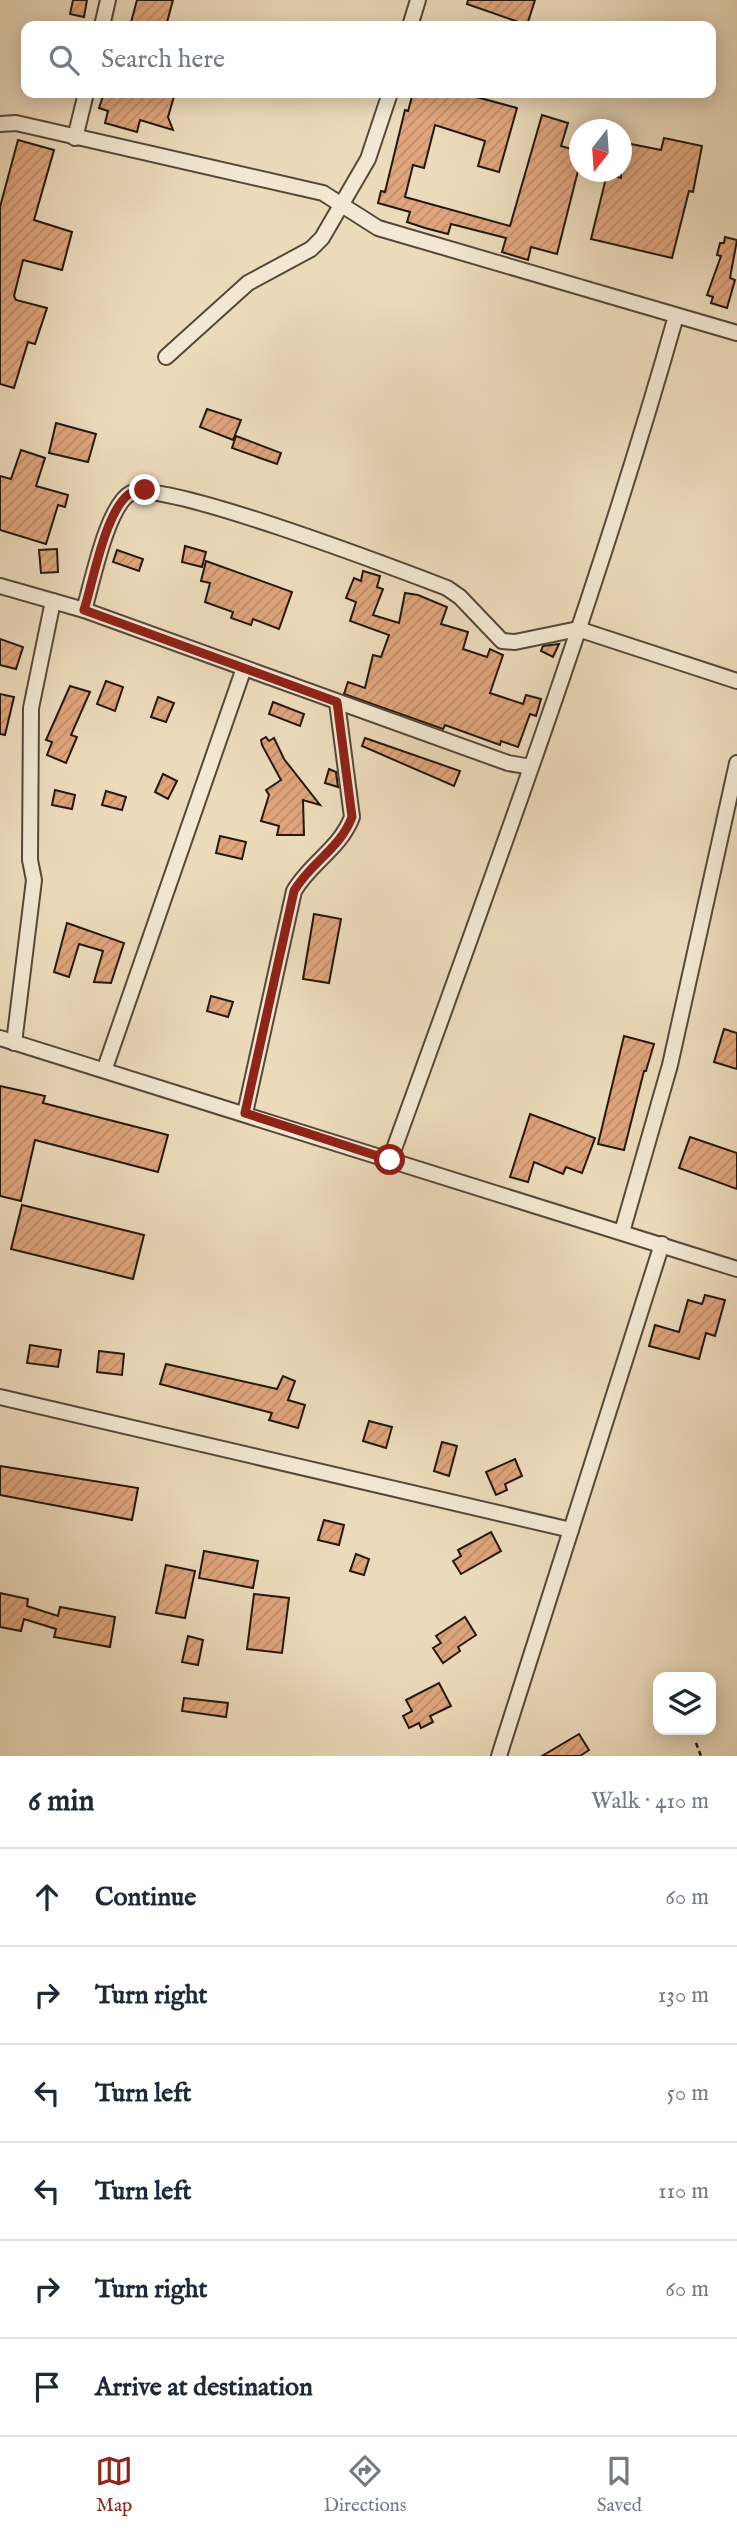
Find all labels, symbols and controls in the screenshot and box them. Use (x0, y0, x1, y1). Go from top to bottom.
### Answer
search box (21, 21, 716, 98)
icon: search (45, 41, 83, 79)
text: Search here (101, 43, 225, 76)
north arrow (569, 119, 632, 182)
route end (129, 474, 160, 505)
route start (374, 1144, 405, 1175)
map controls (653, 1672, 716, 1735)
button: layers (653, 1672, 716, 1735)
text: 6 min (28, 1783, 94, 1821)
text: Walk · 410 m (591, 1787, 709, 1816)
icon: ahead (28, 1878, 66, 1916)
text: Continue (95, 1881, 196, 1914)
text: 60 m (665, 1883, 709, 1912)
icon: right (28, 1976, 66, 2014)
text: Turn right (95, 1979, 208, 2012)
text: 130 m (658, 1981, 709, 2010)
icon: left (28, 2074, 66, 2112)
text: Turn left (95, 2077, 192, 2110)
text: 50 m (667, 2079, 709, 2108)
icon: left (28, 2172, 66, 2210)
text: Turn left (95, 2175, 192, 2208)
text: 110 m (658, 2177, 709, 2206)
icon: right (28, 2270, 66, 2308)
text: Turn right (95, 2273, 208, 2306)
text: 60 m (665, 2275, 709, 2304)
icon: arrive (28, 2368, 66, 2406)
text: Arrive at destination (95, 2371, 313, 2404)
tab: Map (95, 2452, 133, 2518)
tab: Directions (324, 2452, 406, 2518)
tab: Saved (597, 2452, 642, 2518)

